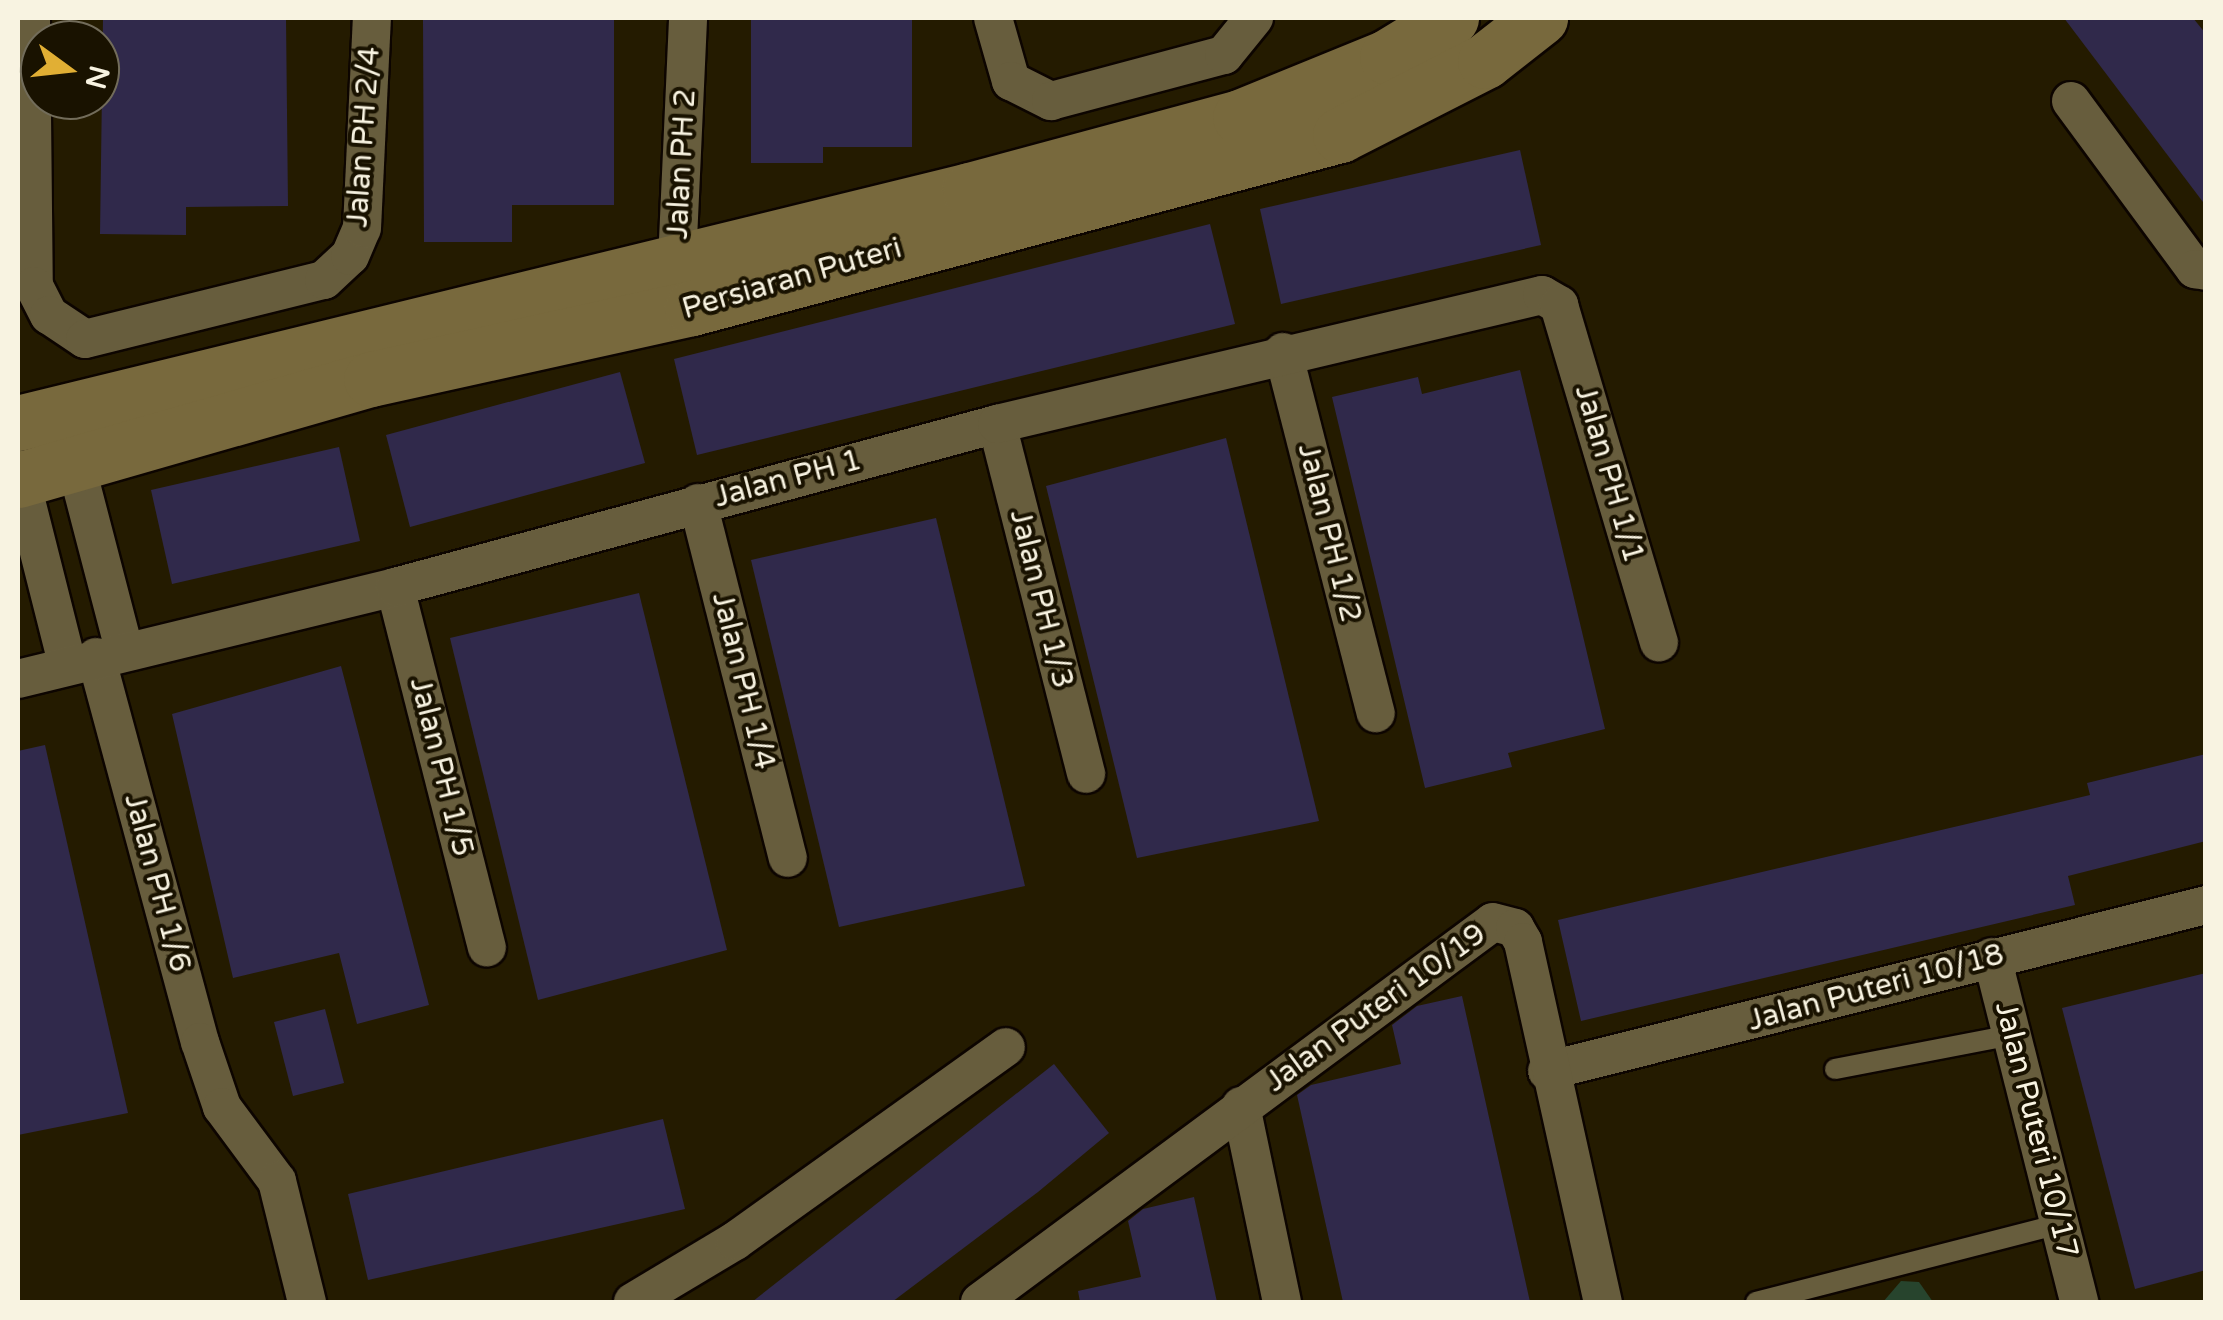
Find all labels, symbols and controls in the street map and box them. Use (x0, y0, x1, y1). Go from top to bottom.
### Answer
north arrow (20, 20, 120, 120)
street label: Jalan PH 2/4 (340, 45, 388, 229)
text: N (78, 62, 116, 92)
street label: Jalan PH 2 (660, 88, 704, 240)
street label: Persiaran Puteri (678, 230, 906, 328)
street label: Jalan PH 1/1 (1567, 381, 1651, 567)
street label: Jalan PH 1/2 (1289, 440, 1369, 626)
street label: Jalan PH 1 (711, 442, 865, 516)
street label: Jalan PH 1/3 (1001, 506, 1081, 692)
street label: Jalan PH 1/4 (704, 589, 782, 773)
street label: Jalan PH 1/5 (401, 674, 481, 860)
street label: Jalan PH 1/6 (116, 790, 198, 976)
street label: Jalan Puteri 10/19 (1259, 916, 1493, 1100)
street label: Jalan Puteri 10/18 (1744, 937, 2008, 1039)
street label: Jalan Puteri 10/17 (1987, 998, 2085, 1262)

